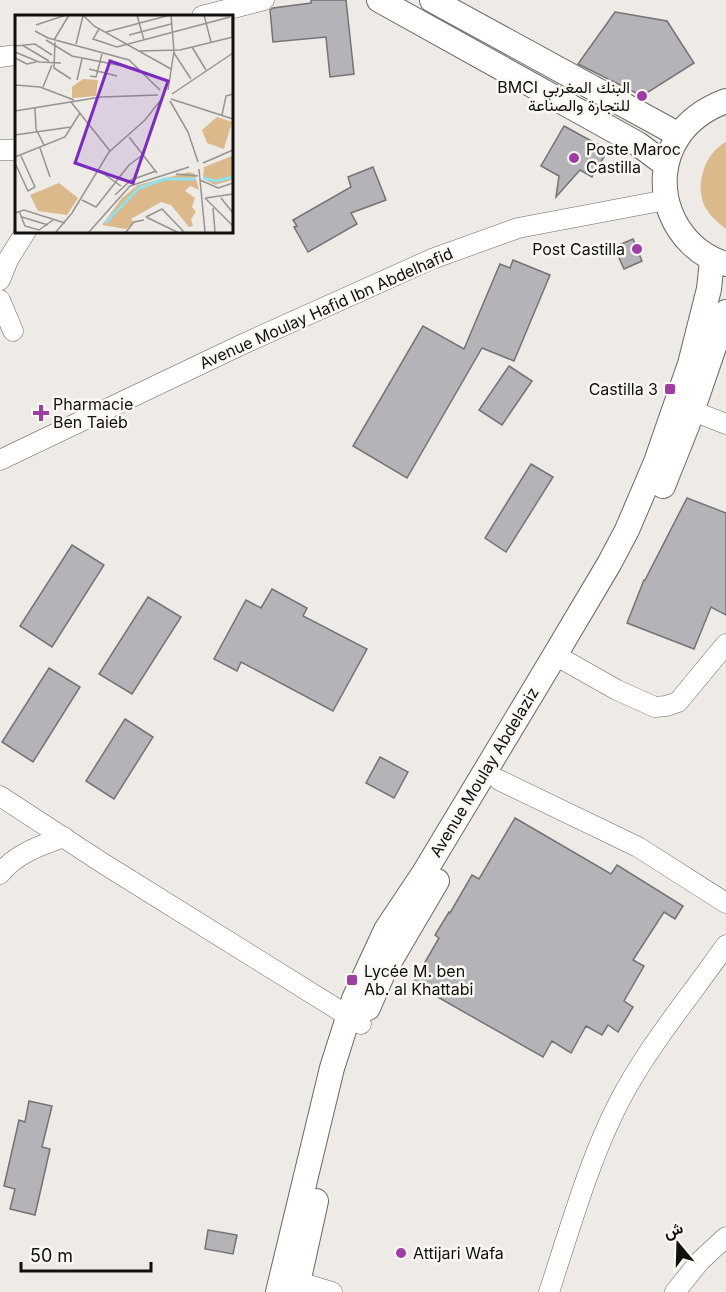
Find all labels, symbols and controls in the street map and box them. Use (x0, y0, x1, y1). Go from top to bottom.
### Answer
inset map (15, 15, 232, 232)
place label: BMCI البنك المغربي للتجارة والصناعة (497, 77, 630, 116)
marker: BMCI البنك المغربي للتجارة والصناعة (635, 89, 649, 103)
place label: Poste Maroc Castilla (586, 139, 681, 177)
marker: Poste Maroc Castilla (567, 151, 581, 165)
place label: Post Castilla (532, 239, 625, 259)
marker: Post Castilla (630, 242, 644, 256)
street label: Avenue Moulay Hafid Ibn Abdelhafid (196, 243, 456, 373)
place label: Castilla 3 (589, 379, 658, 399)
marker: Castilla 3 (663, 382, 677, 396)
place label: Pharmacie Ben Taieb (53, 394, 133, 432)
marker: Pharmacie Ben Taieb (34, 406, 48, 420)
street label: Avenue Moulay Abdelaziz (425, 683, 543, 861)
place label: Lycée M. ben Ab. al Khattabi (364, 961, 473, 999)
marker: Lycée M. ben Ab. al Khattabi (345, 973, 359, 987)
north arrow (648, 1214, 708, 1274)
text: ش (661, 1217, 685, 1242)
scale bar (21, 1235, 152, 1273)
place label: Attijari Wafa (413, 1243, 504, 1263)
text: 50 m (30, 1245, 73, 1266)
marker: Attijari Wafa (394, 1246, 408, 1260)

